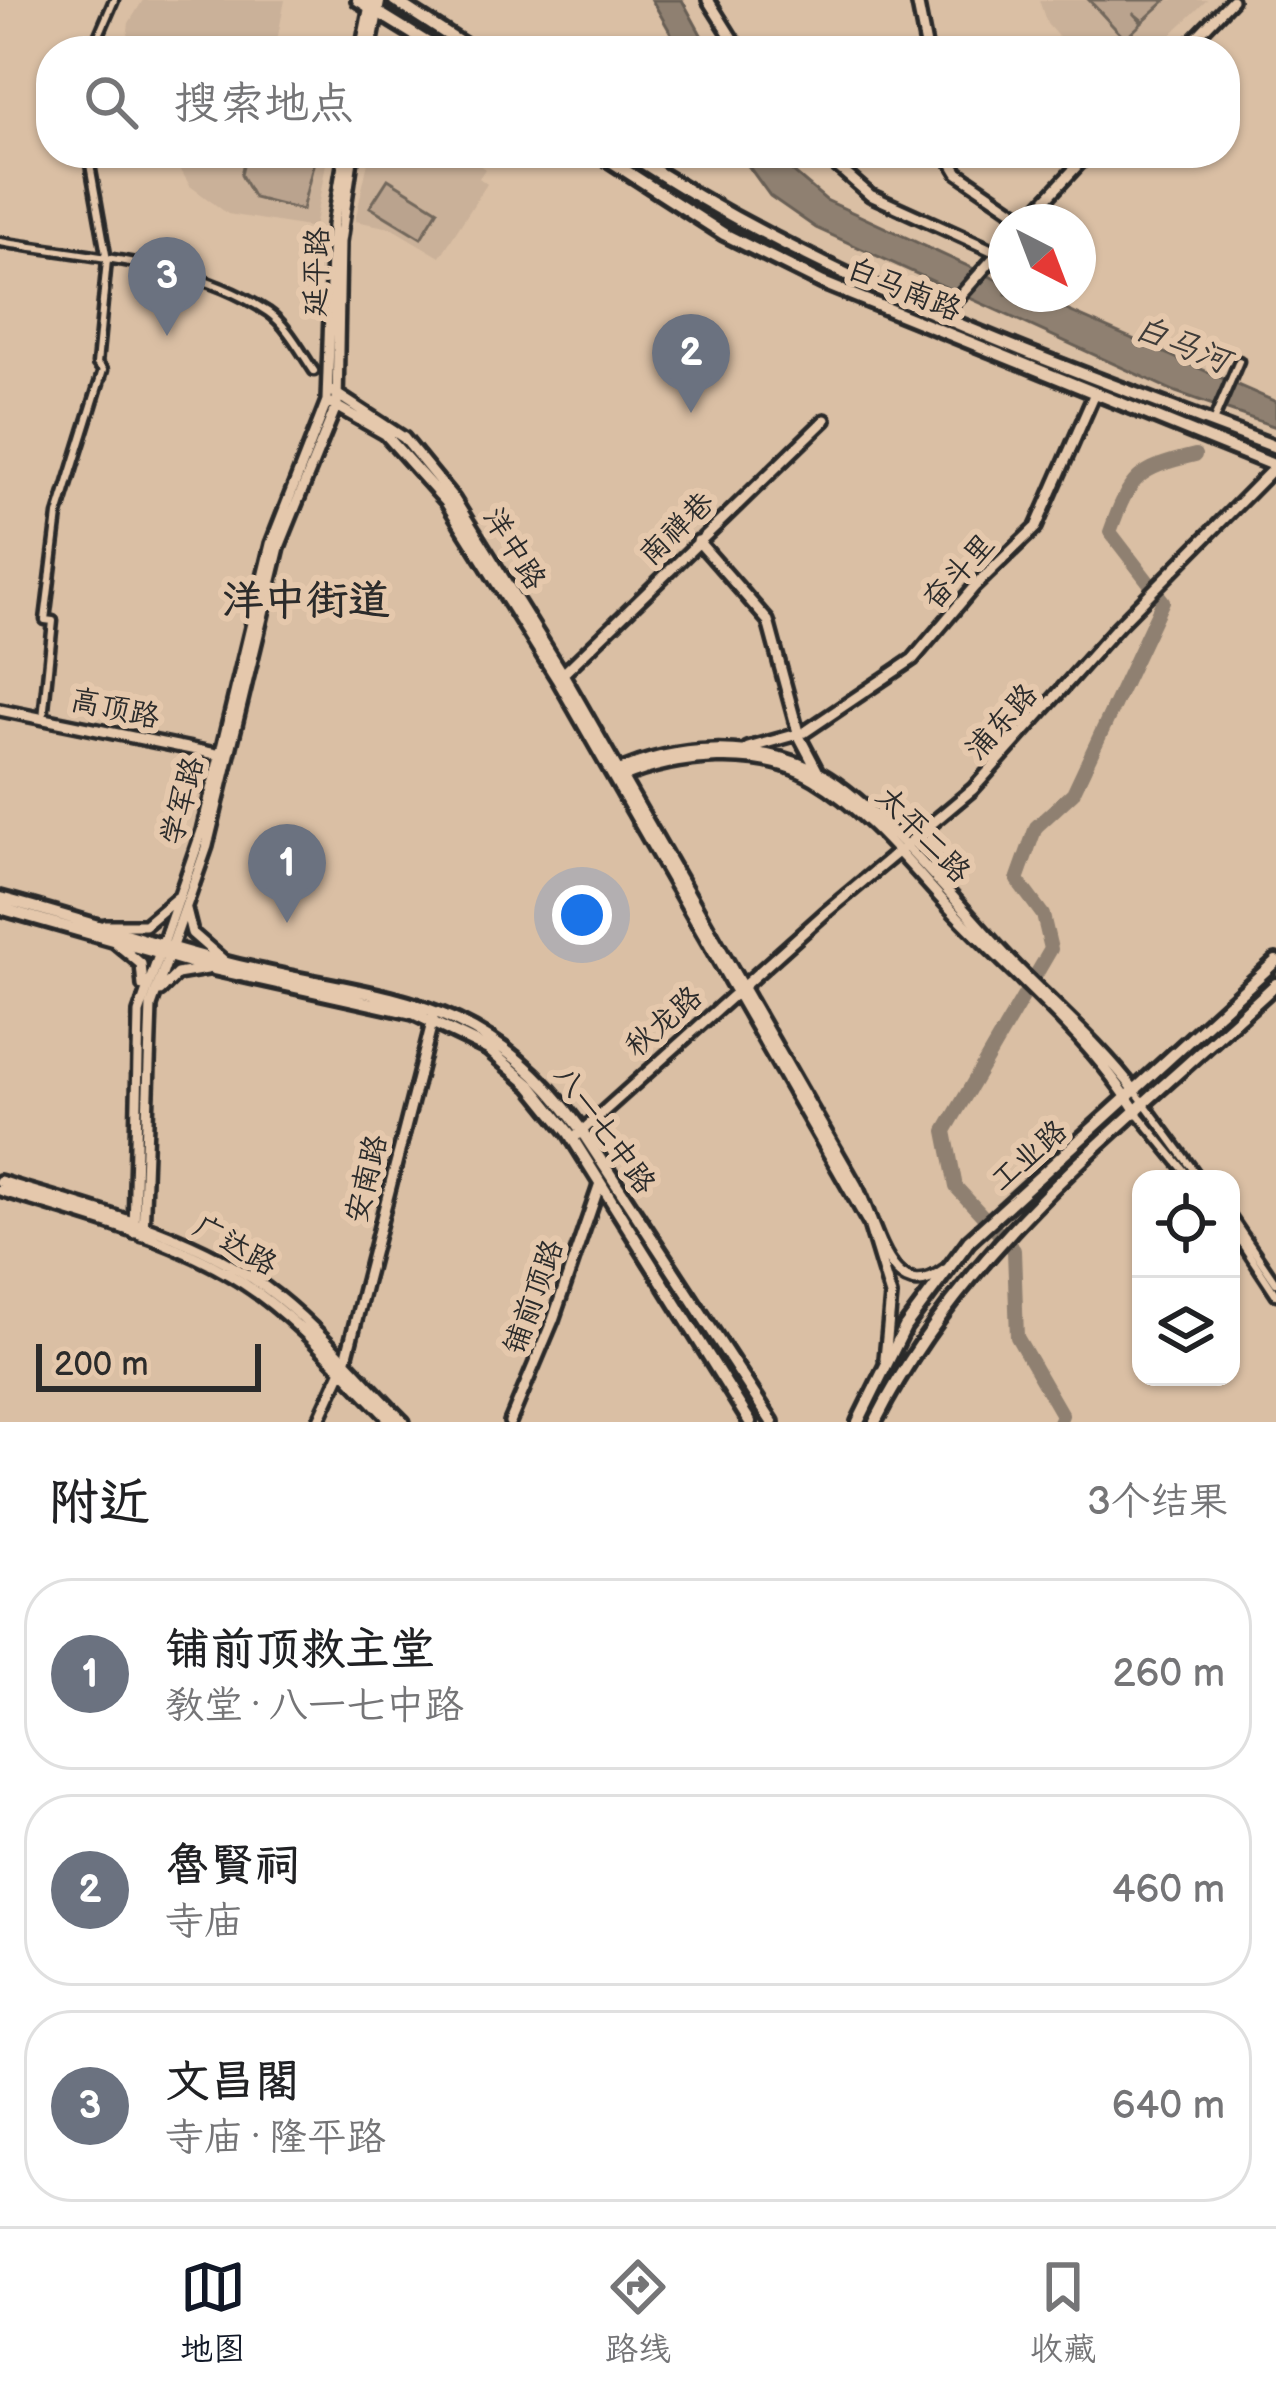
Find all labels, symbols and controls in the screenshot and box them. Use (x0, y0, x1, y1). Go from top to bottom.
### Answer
search box (36, 36, 1240, 168)
icon: search (78, 69, 144, 135)
text: 搜索地点 (174, 77, 354, 132)
north arrow (988, 204, 1096, 312)
street label: 延平路 (297, 226, 337, 318)
pin: 3 (128, 237, 206, 336)
street label: 白马南路 (842, 251, 966, 329)
water label: 白马河 (1129, 308, 1240, 384)
pin: 2 (652, 314, 730, 413)
street label: 南禅巷 (632, 485, 722, 573)
street label: 洋中路 (475, 501, 553, 597)
street label: 奋斗里 (915, 527, 1003, 617)
district label: 洋中街道 (222, 576, 390, 627)
street label: 浦东路 (959, 677, 1045, 767)
street label: 高顶路 (67, 682, 163, 736)
street label: 学军路 (154, 753, 212, 849)
street label: 太平二路 (868, 779, 978, 891)
pin: 1 (248, 824, 326, 923)
your location (552, 885, 612, 945)
street label: 秋龙路 (618, 979, 710, 1065)
street label: 八一七中路 (545, 1059, 663, 1201)
street label: 工业路 (983, 1113, 1075, 1199)
street label: 安南路 (339, 1131, 395, 1227)
map controls (1132, 1170, 1240, 1386)
button: locate (1132, 1170, 1240, 1278)
street label: 广达路 (187, 1208, 283, 1284)
street label: 铺前顶路 (497, 1234, 571, 1360)
button: layers (1132, 1278, 1240, 1386)
scale bar (36, 1338, 261, 1391)
text: 200 m (54, 1345, 148, 1385)
text: 附近 (48, 1473, 150, 1534)
text: 3个结果 (1087, 1479, 1228, 1526)
text: 铺前顶救主堂 (165, 1623, 435, 1678)
text: 1 (82, 1651, 98, 1698)
text: 260 m (1112, 1651, 1225, 1698)
text: 教堂 · 八一七中路 (165, 1683, 463, 1730)
text: 魯賢祠 (165, 1839, 300, 1894)
text: 2 (78, 1867, 102, 1914)
text: 460 m (1112, 1867, 1225, 1914)
text: 寺庙 (165, 1899, 243, 1946)
text: 文昌閣 (165, 2055, 300, 2110)
text: 3 (79, 2083, 101, 2130)
text: 640 m (1112, 2083, 1225, 2130)
text: 寺庙 · 隆平路 (165, 2115, 385, 2162)
tab: 地图 (180, 2254, 246, 2370)
tab: 路线 (605, 2254, 671, 2370)
tab: 收藏 (1030, 2254, 1096, 2370)

